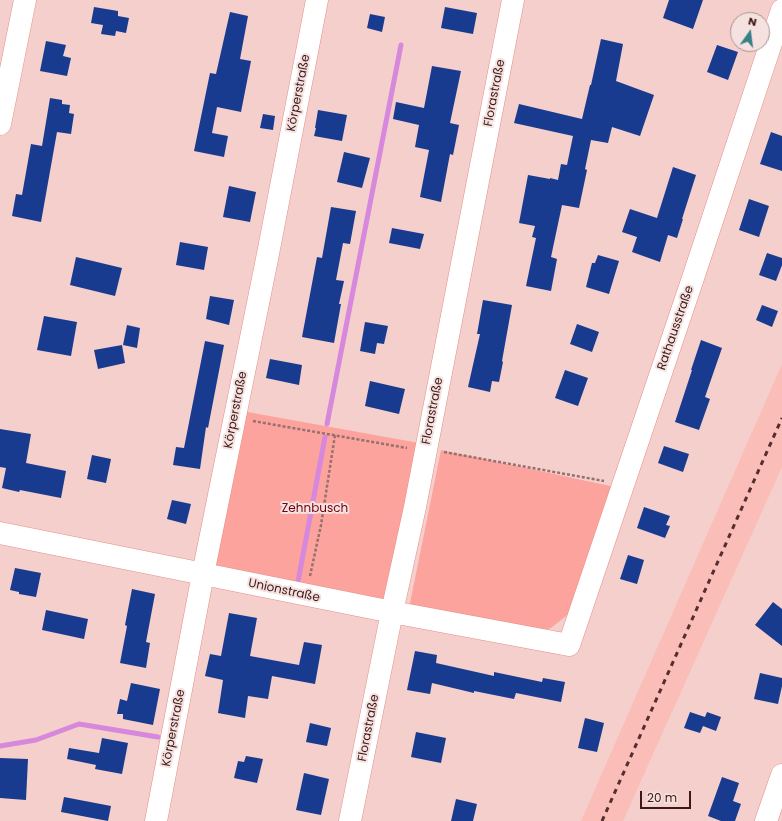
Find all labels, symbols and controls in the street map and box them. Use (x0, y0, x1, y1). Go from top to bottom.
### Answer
north arrow (730, 12, 770, 52)
text: N (747, 13, 759, 30)
street label: Körperstraße (284, 53, 314, 133)
street label: Florastraße (481, 58, 509, 128)
street label: Rathausstraße (655, 284, 697, 372)
street label: Körperstraße (221, 370, 251, 450)
street label: Florastraße (419, 376, 447, 446)
park label: Zehnbusch (282, 502, 348, 516)
street label: Unionstraße (247, 576, 321, 606)
street label: Körperstraße (159, 688, 189, 768)
street label: Florastraße (355, 693, 383, 763)
scale bar (642, 783, 693, 809)
text: 20 m (647, 789, 677, 806)

